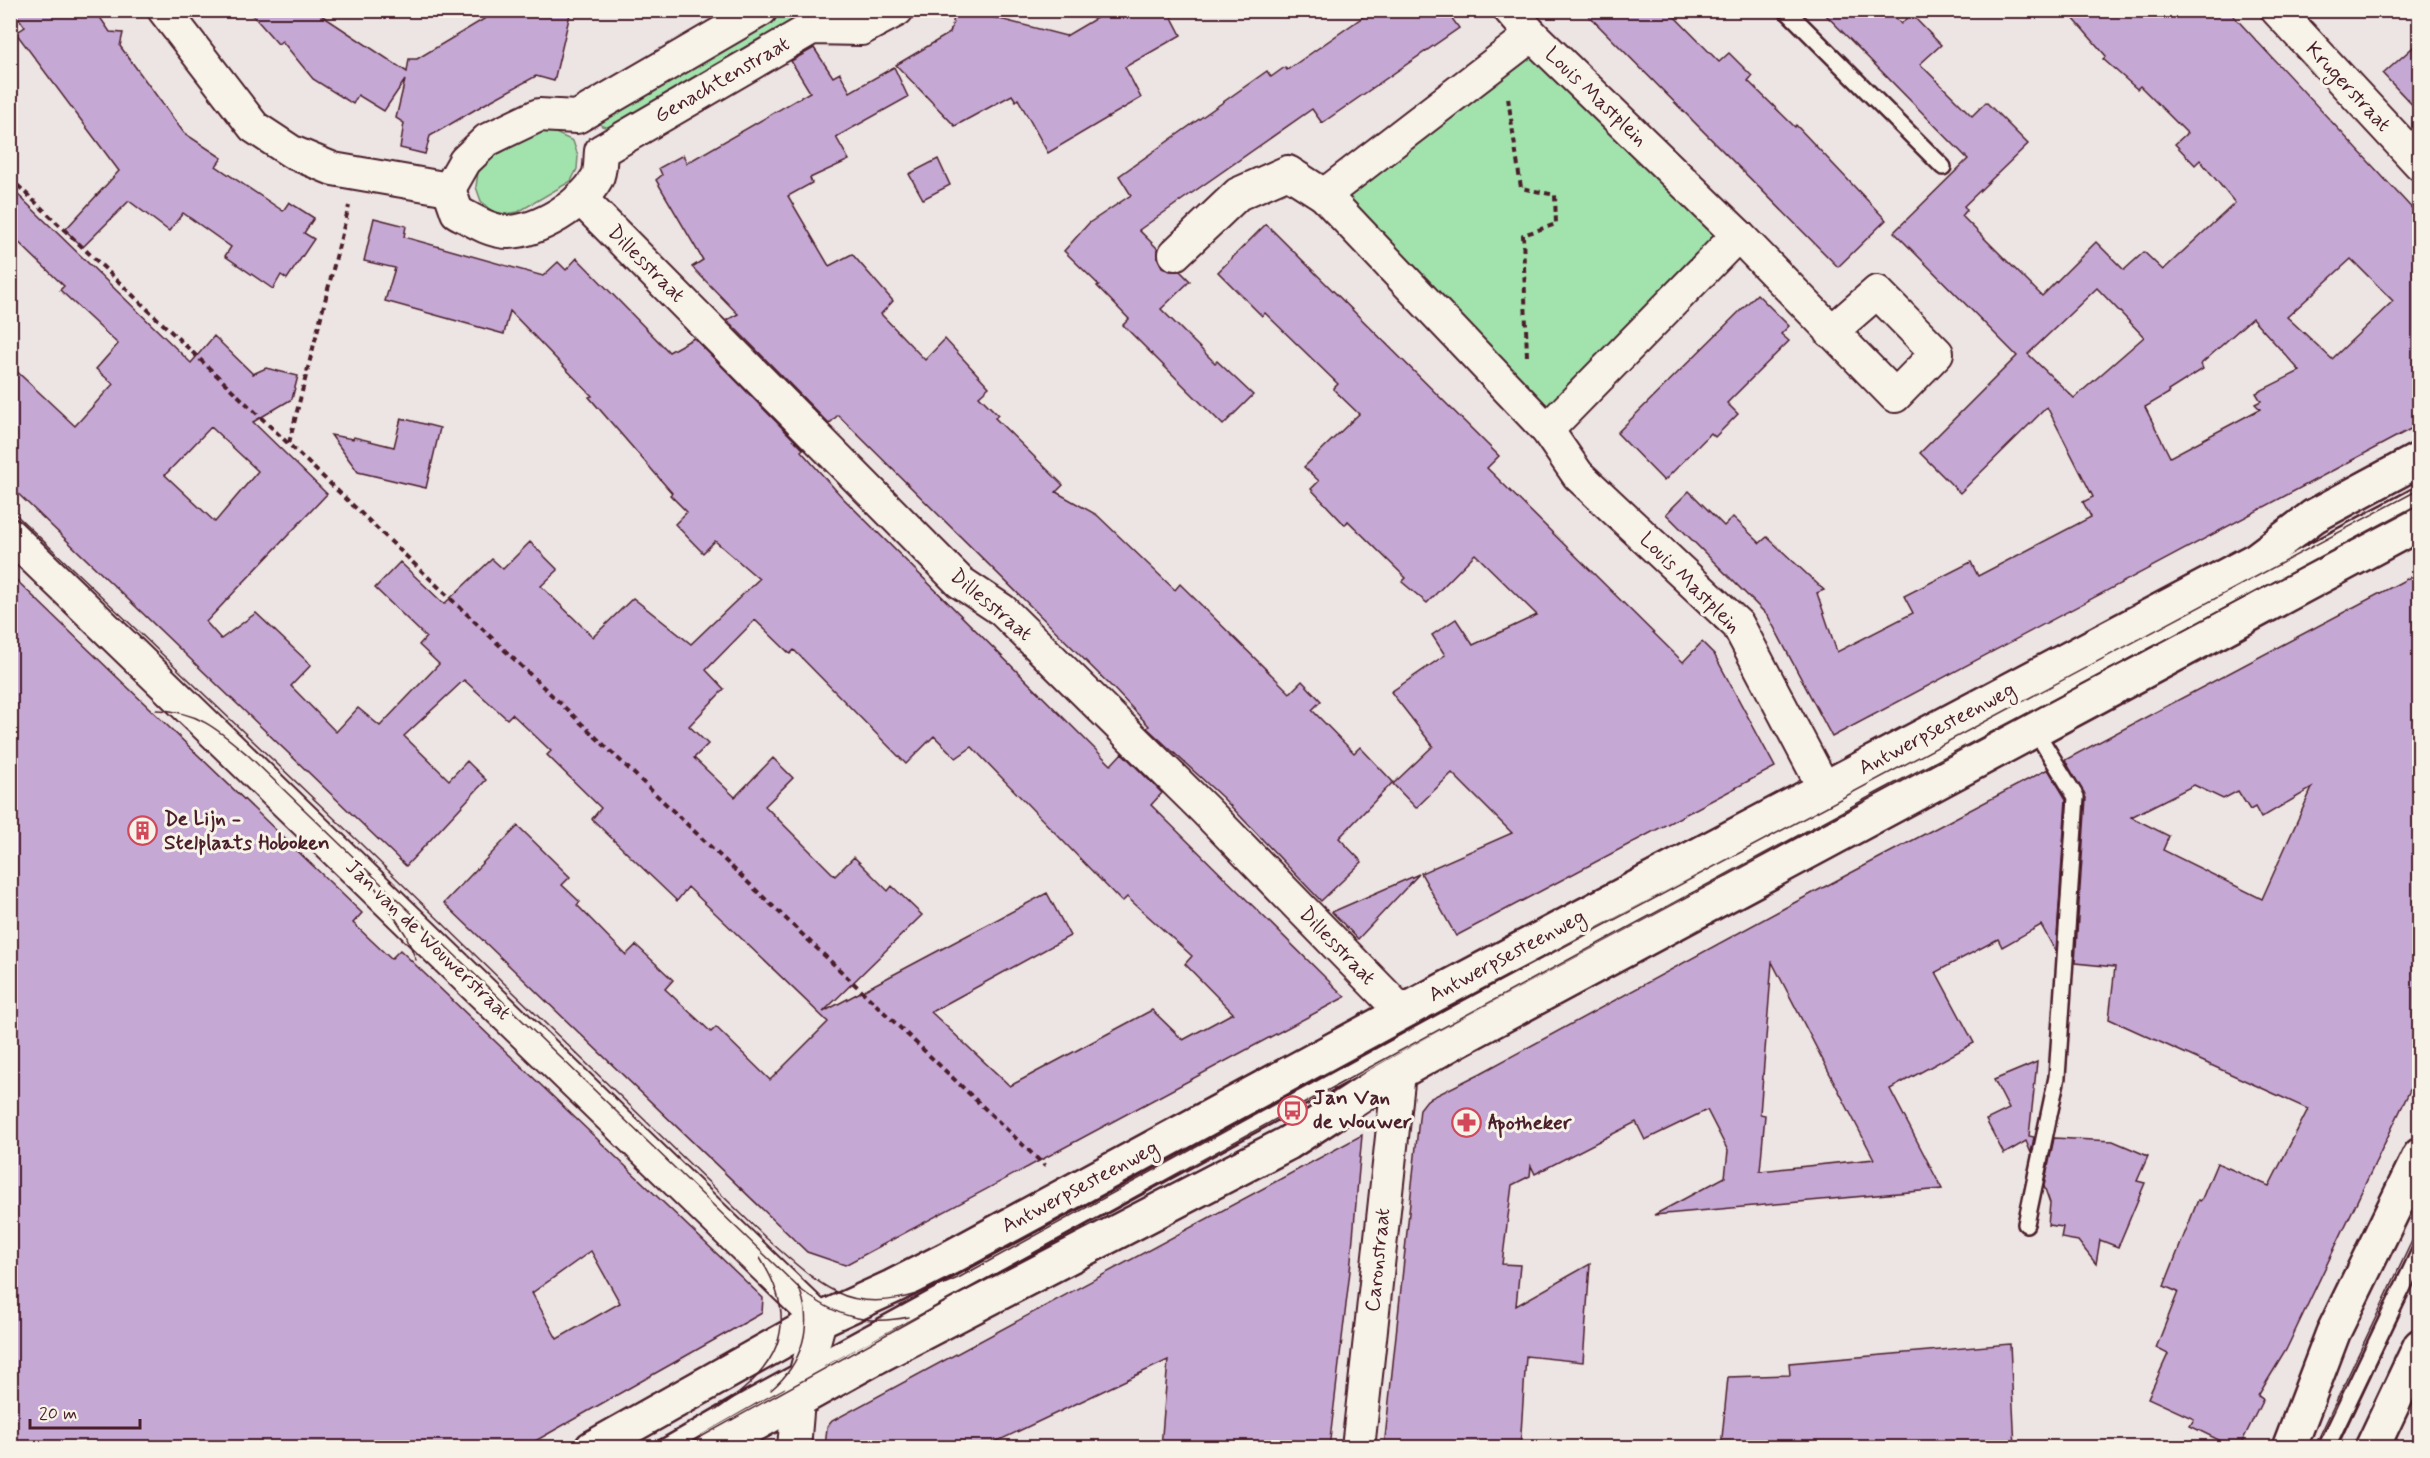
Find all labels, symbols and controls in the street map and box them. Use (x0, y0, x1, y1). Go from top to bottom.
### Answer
street label: Genachtenstraat (649, 30, 795, 130)
street label: Krugerstraat (2298, 36, 2397, 139)
street label: Louis Mastplein (1539, 41, 1653, 153)
street label: Dillesstraat (601, 219, 691, 309)
street label: Louis Mastplein (1633, 526, 1747, 640)
street label: Dillesstraat (944, 562, 1038, 648)
street label: Antwerpsesteenweg (1854, 676, 2021, 783)
place label: De Lijn - Stelplaats Hoboken (164, 805, 330, 857)
building icon: De Lijn - Stelplaats Hoboken (127, 815, 159, 847)
street label: Jan van de Wouwerstraat (339, 853, 517, 1027)
street label: Dillesstraat (1292, 901, 1382, 992)
street label: Antwerpsesteenweg (1424, 903, 1591, 1010)
place label: Jan Van de Wouwer (1313, 1084, 1412, 1136)
bus stop icon: Jan Van de Wouwer (1276, 1094, 1308, 1126)
pharmacy icon: Apotheker (1451, 1107, 1483, 1139)
place label: Apotheker (1488, 1109, 1573, 1138)
street label: Antwerpsesteenweg (997, 1134, 1164, 1241)
street label: Caronstraat (1359, 1206, 1397, 1313)
scale bar (30, 1392, 140, 1430)
text: 20 m (39, 1402, 77, 1426)

